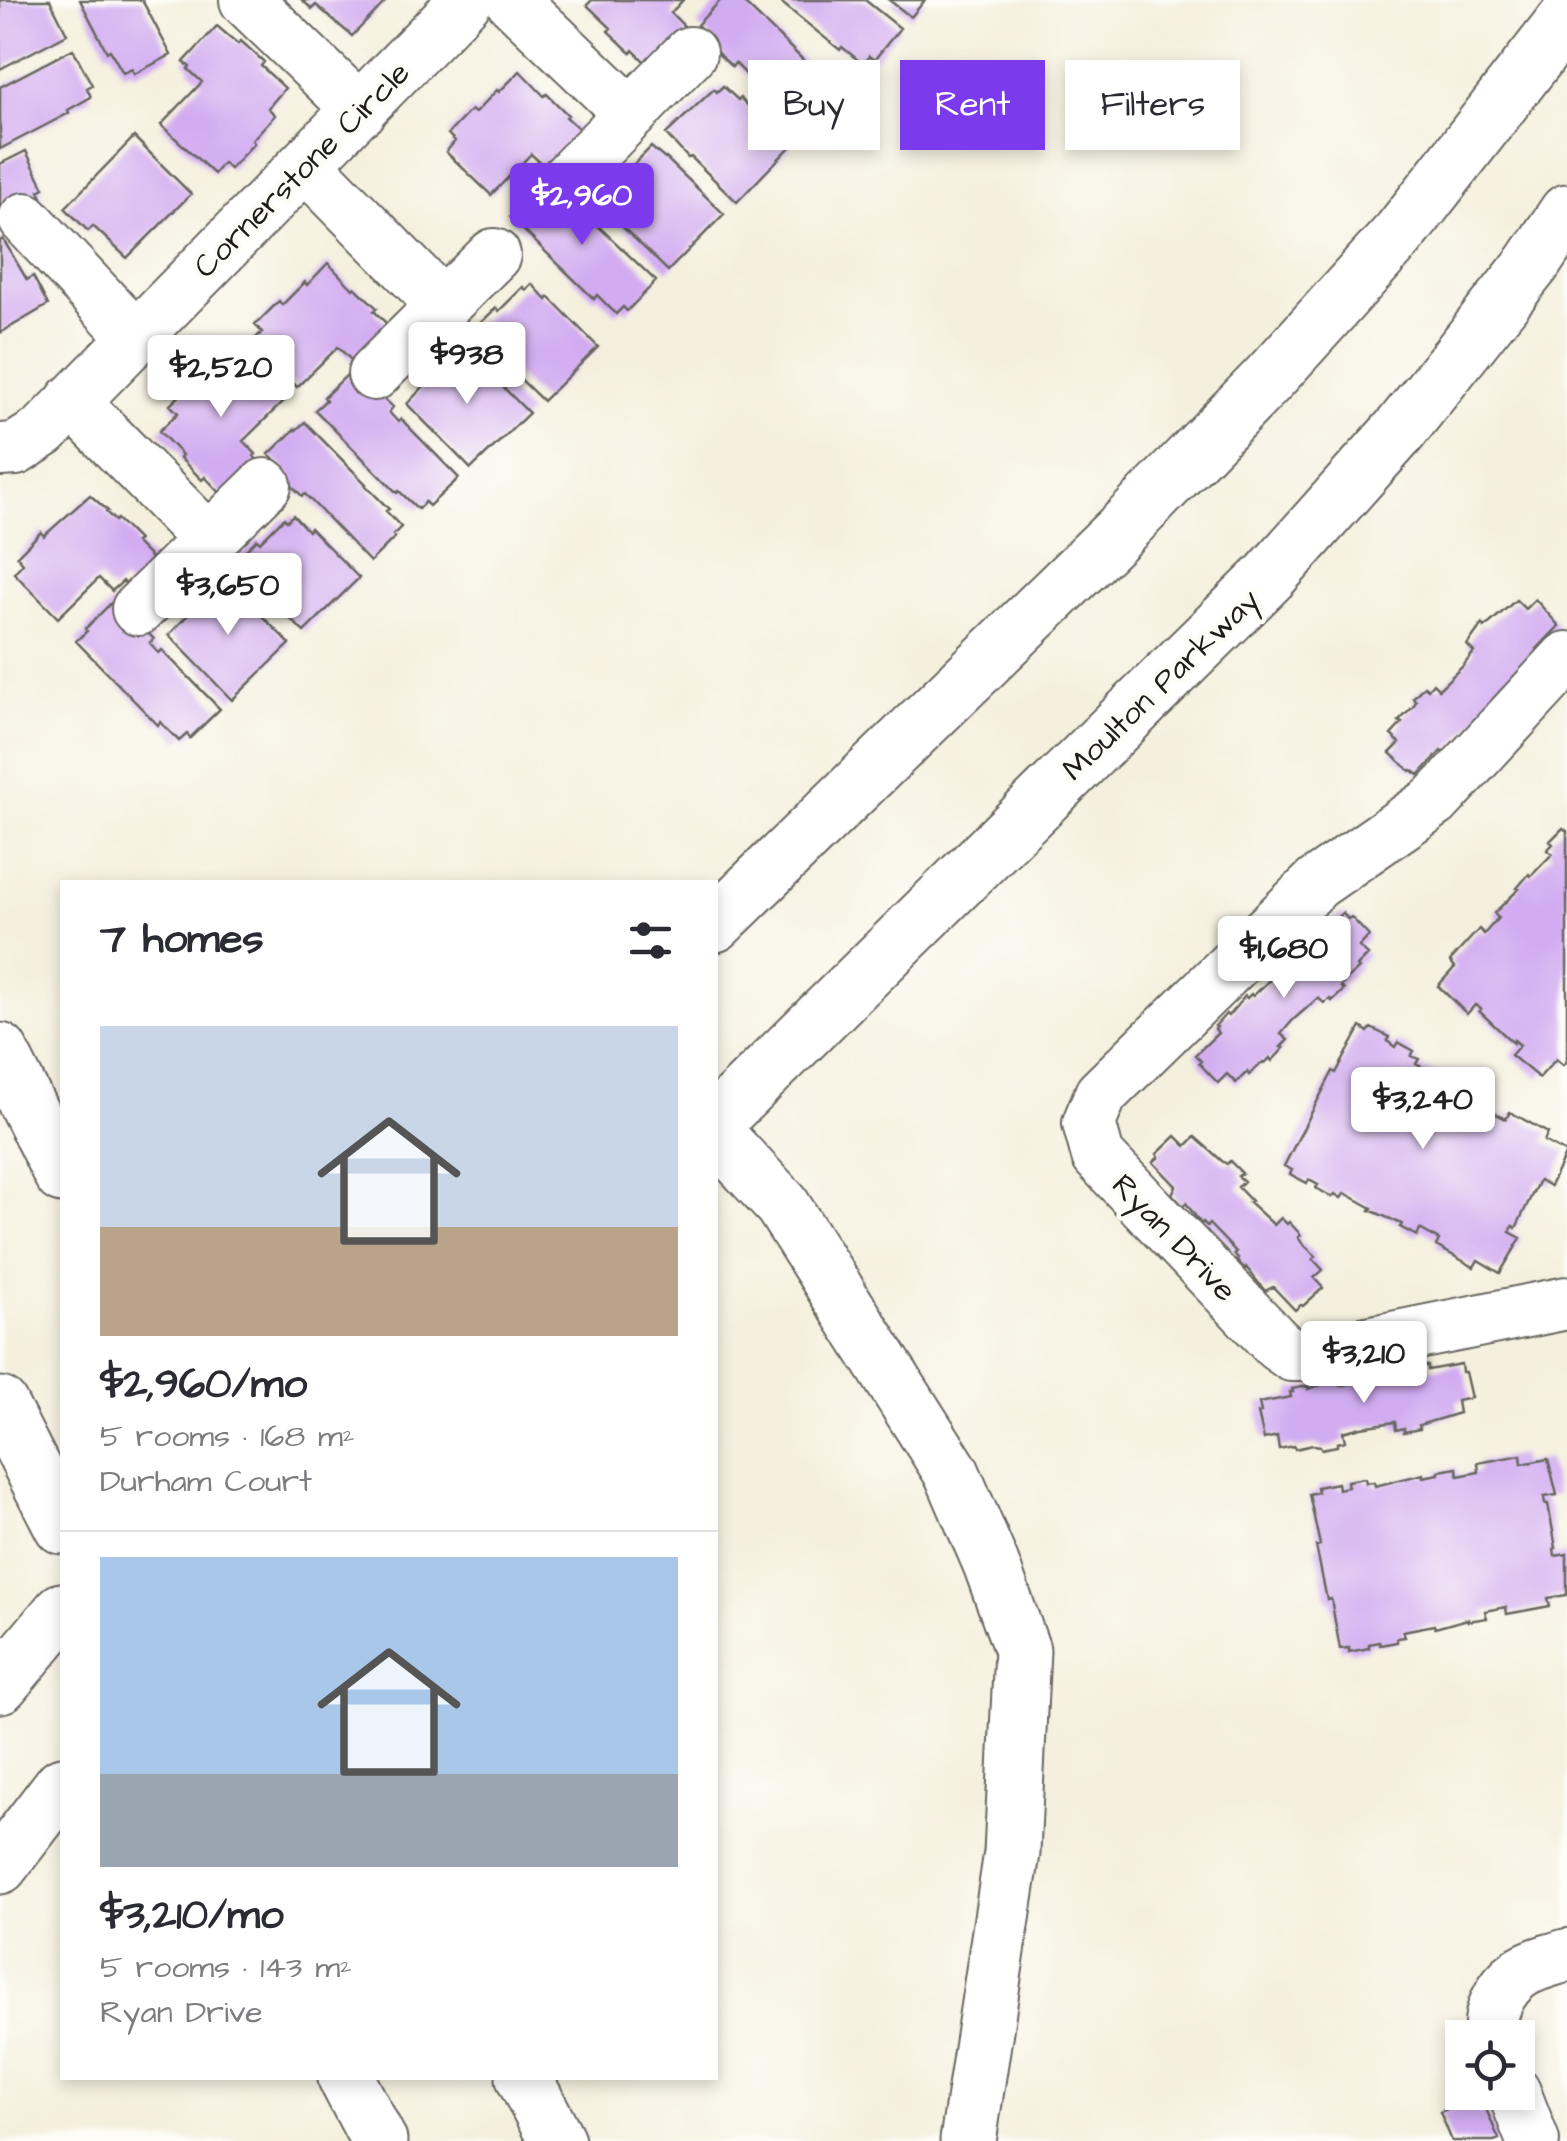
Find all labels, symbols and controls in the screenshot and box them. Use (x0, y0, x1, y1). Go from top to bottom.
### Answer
street label: Cornerstone Circle (184, 52, 421, 289)
chip: Buy (748, 60, 880, 150)
chip: Rent (900, 60, 1045, 150)
chip: Filters (1065, 60, 1240, 150)
pin: $2,960 (501, 163, 663, 248)
text: $2,960 (532, 173, 632, 218)
pin: $938 (408, 322, 526, 407)
text: $938 (430, 332, 504, 377)
pin: $2,520 (140, 335, 302, 420)
text: $2,520 (170, 345, 272, 390)
pin: $3,650 (147, 553, 309, 638)
text: $3,650 (177, 563, 279, 608)
street label: Moulton Parkway (1052, 579, 1270, 791)
text: 7 homes (100, 911, 264, 969)
icon: filters (623, 913, 678, 968)
pin: $1,680 (1203, 916, 1365, 1001)
text: $1,680 (1240, 926, 1328, 971)
pin: $3,240 (1342, 1067, 1504, 1152)
text: $3,240 (1373, 1077, 1473, 1122)
icon: home (299, 1091, 479, 1271)
street label: Ryan Drive (1101, 1164, 1247, 1312)
pin: $3,210 (1283, 1321, 1445, 1406)
text: $3,210 (1323, 1331, 1405, 1376)
text: $2,960/mo (100, 1356, 307, 1414)
text: 5 rooms · 168 m² (100, 1414, 355, 1459)
text: Durham Court (100, 1459, 312, 1504)
icon: home (299, 1622, 479, 1802)
text: $3,210/mo (100, 1887, 284, 1945)
text: 5 rooms · 143 m² (100, 1945, 352, 1990)
text: Ryan Drive (100, 1990, 263, 2035)
map controls (1445, 2020, 1535, 2110)
button: locate (1445, 2020, 1535, 2110)

